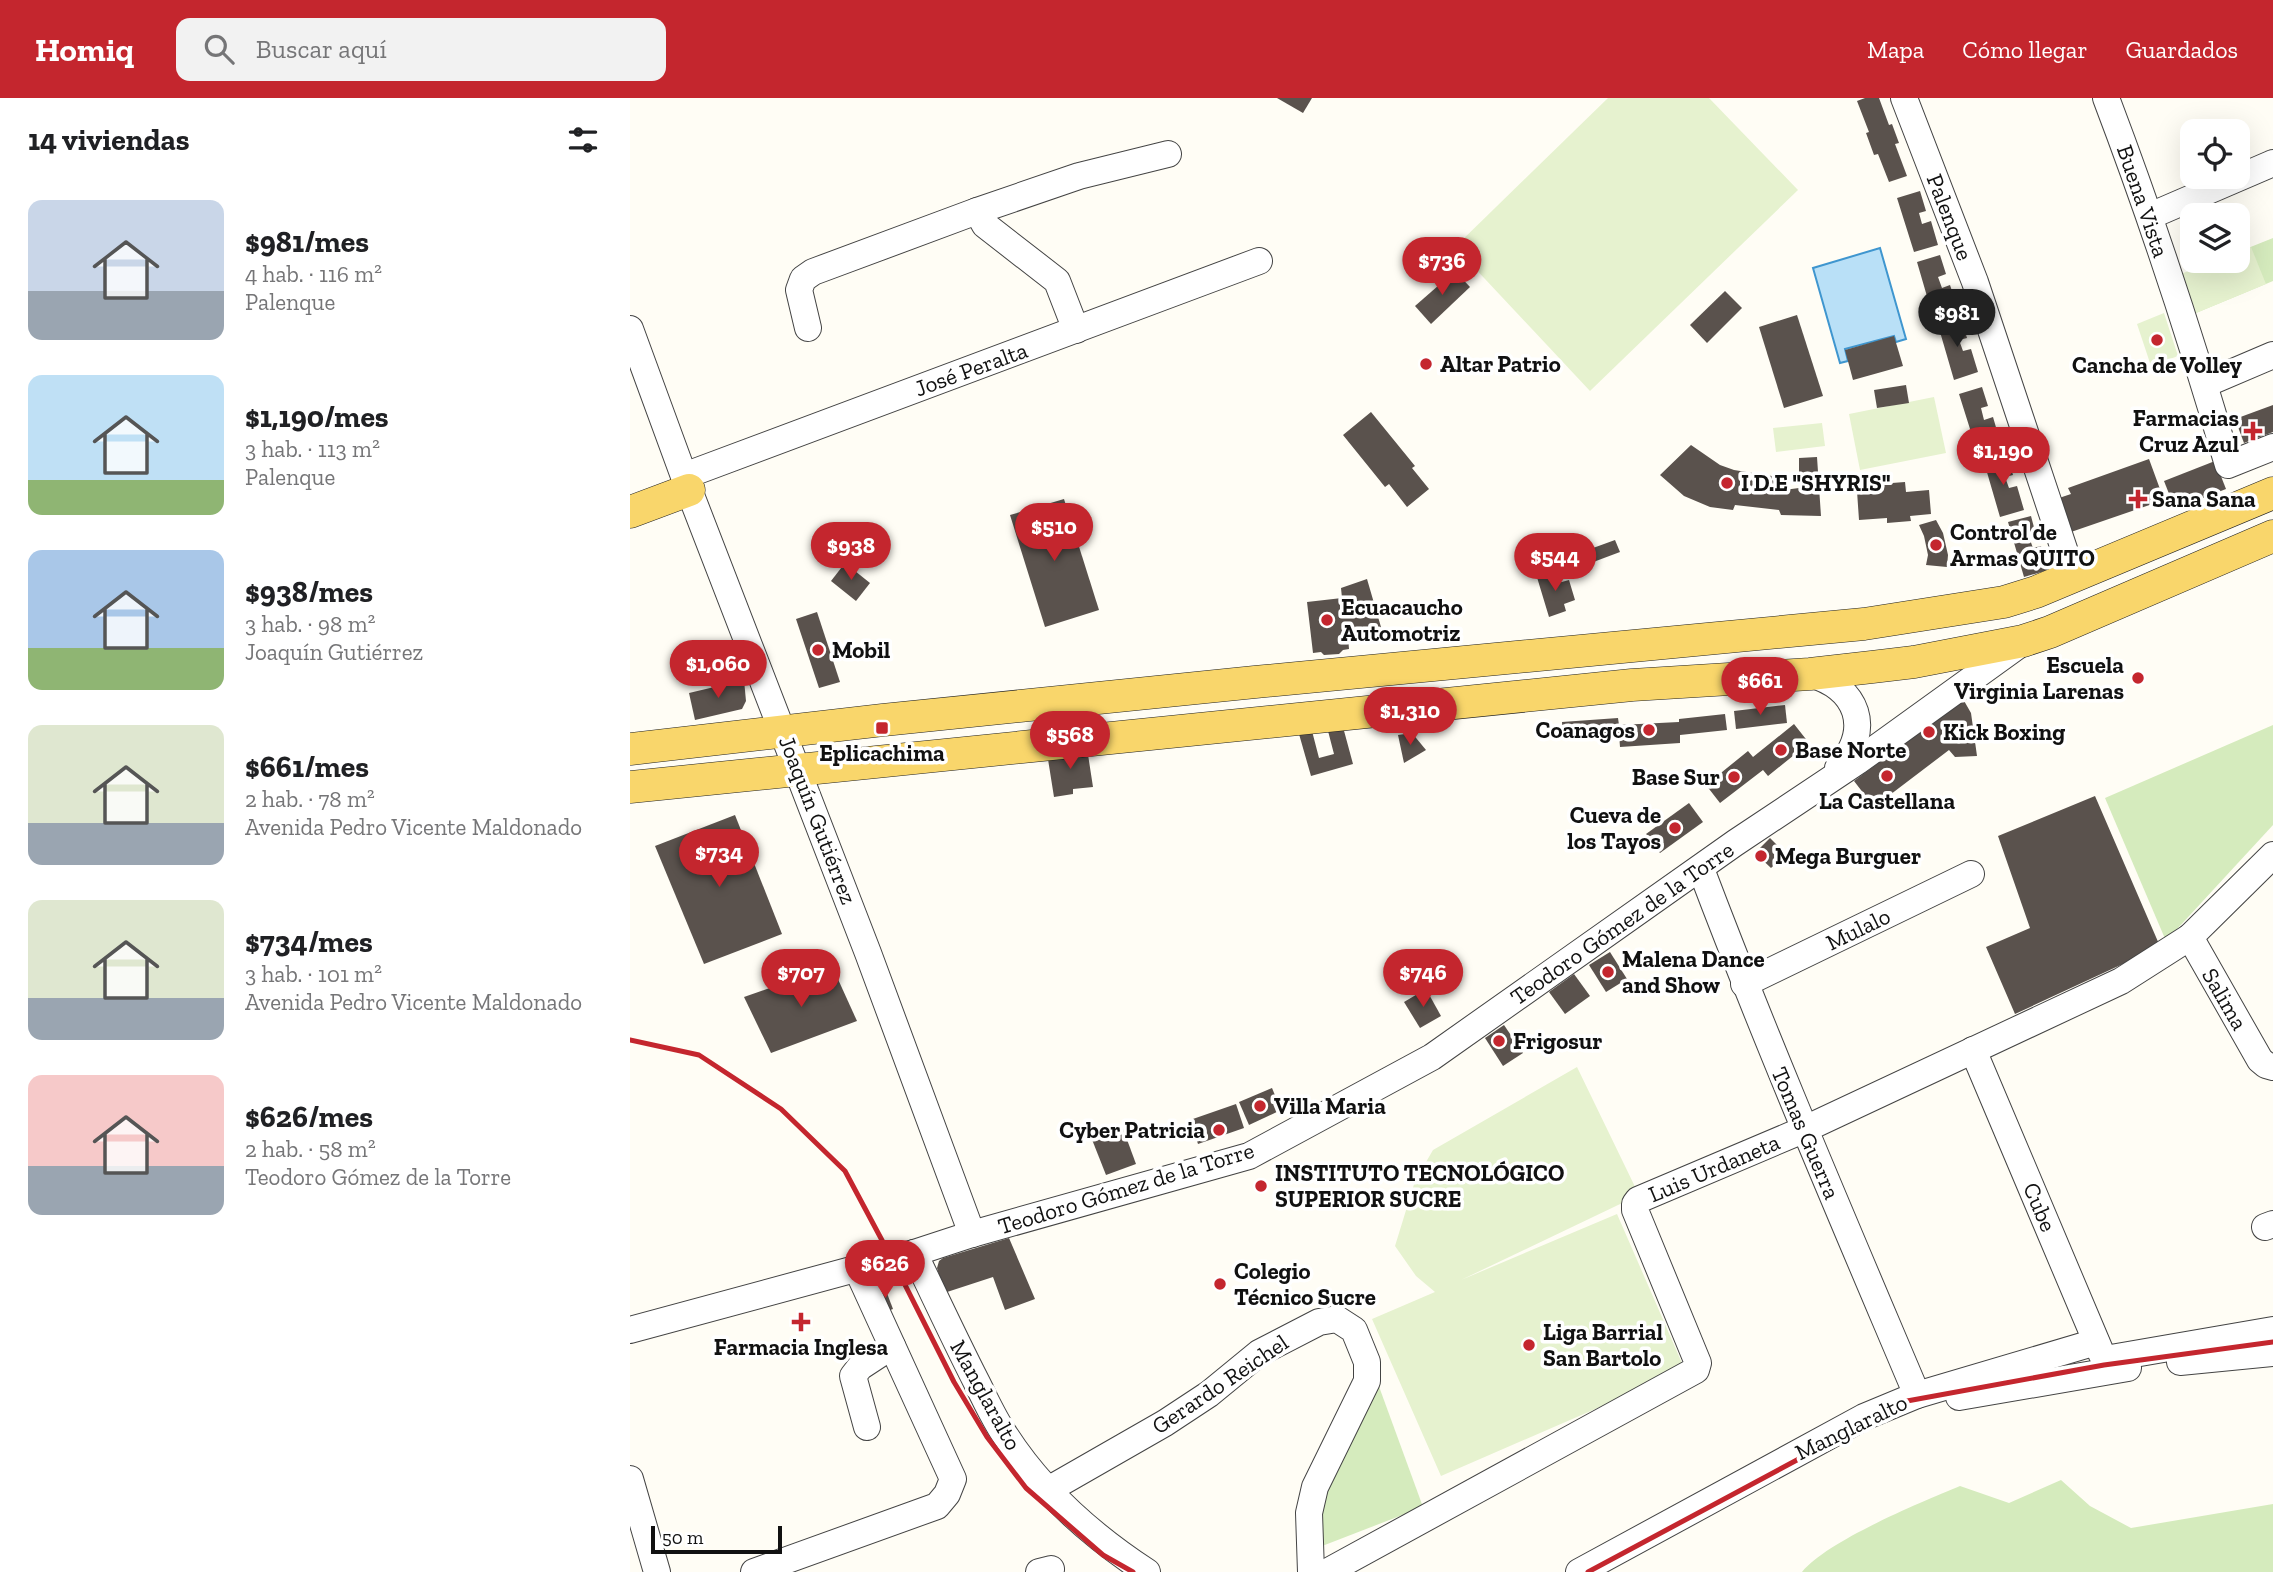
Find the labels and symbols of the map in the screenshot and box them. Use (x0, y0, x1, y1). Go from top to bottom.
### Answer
street label: Buena Vista (2111, 141, 2175, 261)
street label: Palenque (1921, 170, 1979, 264)
pin: $736 (1401, 238, 1483, 297)
pin: $981 (1916, 289, 1998, 349)
marker: Cancha de Volley (2149, 332, 2165, 348)
street label: José Peralta (911, 336, 1031, 402)
place label: Altar Patrio (1440, 350, 1561, 378)
place label: Cancha de Volley (2072, 351, 2243, 379)
marker: Altar Patrio (1418, 356, 1434, 372)
place label: Farmacias Cruz Azul (2133, 404, 2239, 458)
marker: Farmacias Cruz Azul (2245, 423, 2261, 439)
pin: $1,190 (1946, 428, 2060, 487)
place label: I D.E "SHYRIS" (1741, 469, 1891, 497)
marker: I D.E "SHYRIS" (1719, 475, 1735, 491)
place label: Sana Sana (2152, 485, 2256, 513)
marker: Sana Sana (2130, 491, 2146, 507)
pin: $510 (1013, 504, 1095, 563)
place label: Control de Armas QUITO (1950, 518, 2095, 572)
pin: $938 (810, 522, 892, 582)
pin: $544 (1514, 533, 1596, 593)
marker: Control de Armas QUITO (1928, 537, 1944, 553)
place label: Ecuacaucho Automotriz (1341, 593, 1463, 647)
marker: Ecuacaucho Automotriz (1319, 612, 1335, 628)
place label: Mobil (832, 636, 891, 664)
pin: $1,060 (661, 640, 775, 700)
marker: Mobil (810, 642, 826, 658)
place label: Escuela Virginia Larenas (1954, 651, 2124, 705)
pin: $661 (1719, 658, 1801, 717)
marker: Escuela Virginia Larenas (2130, 670, 2146, 686)
pin: $1,310 (1353, 688, 1467, 747)
pin: $568 (1029, 712, 1111, 771)
place label: Coanagos (1536, 716, 1635, 744)
place label: Kick Boxing (1943, 718, 2065, 746)
marker: Eplicachima (874, 720, 890, 736)
marker: Coanagos (1641, 722, 1657, 738)
marker: Kick Boxing (1921, 724, 1937, 740)
street label: Joaquín Gutiérrez (773, 732, 863, 909)
place label: Base Norte (1795, 736, 1906, 764)
place label: Eplicachima (819, 739, 945, 767)
marker: Base Norte (1773, 742, 1789, 758)
place label: Base Sur (1632, 763, 1720, 791)
marker: La Castellana (1879, 768, 1895, 784)
marker: Base Sur (1726, 769, 1742, 785)
place label: La Castellana (1819, 787, 1955, 815)
place label: Cueva de los Tayos (1567, 801, 1661, 855)
marker: Cueva de los Tayos (1667, 820, 1683, 836)
pin: $734 (678, 830, 760, 889)
street label: Teodoro Gómez de la Torre (1505, 835, 1739, 1011)
place label: Mega Burguer (1775, 842, 1921, 870)
marker: Mega Burguer (1753, 848, 1769, 864)
street label: Mulalo (1821, 902, 1895, 956)
place label: Malena Dance and Show (1622, 945, 1765, 999)
pin: $707 (760, 950, 842, 1009)
pin: $746 (1382, 950, 1464, 1009)
street label: Salima (2196, 963, 2254, 1035)
marker: Malena Dance and Show (1600, 964, 1616, 980)
place label: Frigosur (1513, 1027, 1602, 1055)
marker: Frigosur (1491, 1033, 1507, 1049)
street label: Tomas Guerra (1766, 1063, 1846, 1203)
place label: Villa Maria (1274, 1092, 1386, 1120)
marker: Villa Maria (1252, 1098, 1268, 1114)
place label: Cyber Patricia (1059, 1116, 1205, 1144)
marker: Cyber Patricia (1211, 1122, 1227, 1138)
street label: Luis Urdaneta (1644, 1128, 1784, 1208)
street label: Teodoro Gómez de la Torre (995, 1136, 1257, 1240)
place label: INSTITUTO TECNOLÓGICO SUPERIOR SUCRE (1275, 1159, 1564, 1213)
marker: INSTITUTO TECNOLÓGICO SUPERIOR SUCRE (1253, 1178, 1269, 1194)
street label: Cube (2017, 1178, 2063, 1236)
pin: $626 (844, 1240, 926, 1300)
place label: Colegio Técnico Sucre (1234, 1257, 1376, 1311)
marker: Colegio Técnico Sucre (1212, 1276, 1228, 1292)
marker: Farmacia Inglesa (793, 1314, 809, 1330)
place label: Liga Barrial San Bartolo (1543, 1318, 1663, 1372)
street label: Gerardo Reichel (1147, 1328, 1293, 1440)
place label: Farmacia Inglesa (714, 1333, 889, 1361)
street label: Manglaralto (944, 1335, 1028, 1455)
marker: Liga Barrial San Bartolo (1521, 1337, 1537, 1353)
street label: Manglaralto (1790, 1388, 1912, 1466)
scale bar (651, 1523, 782, 1555)

